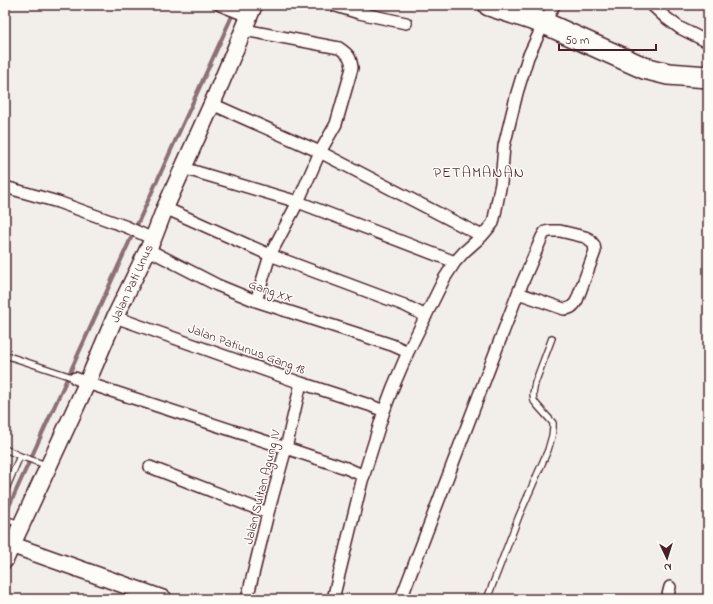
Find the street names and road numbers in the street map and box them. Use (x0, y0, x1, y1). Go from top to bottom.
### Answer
street label: Jalan Pati Unus (106, 241, 159, 326)
street label: Gang XX (246, 275, 296, 309)
street label: Jalan Patiunus Gang 18 (185, 319, 308, 380)
street label: Jalan Sultan Agung IV (239, 427, 287, 547)

